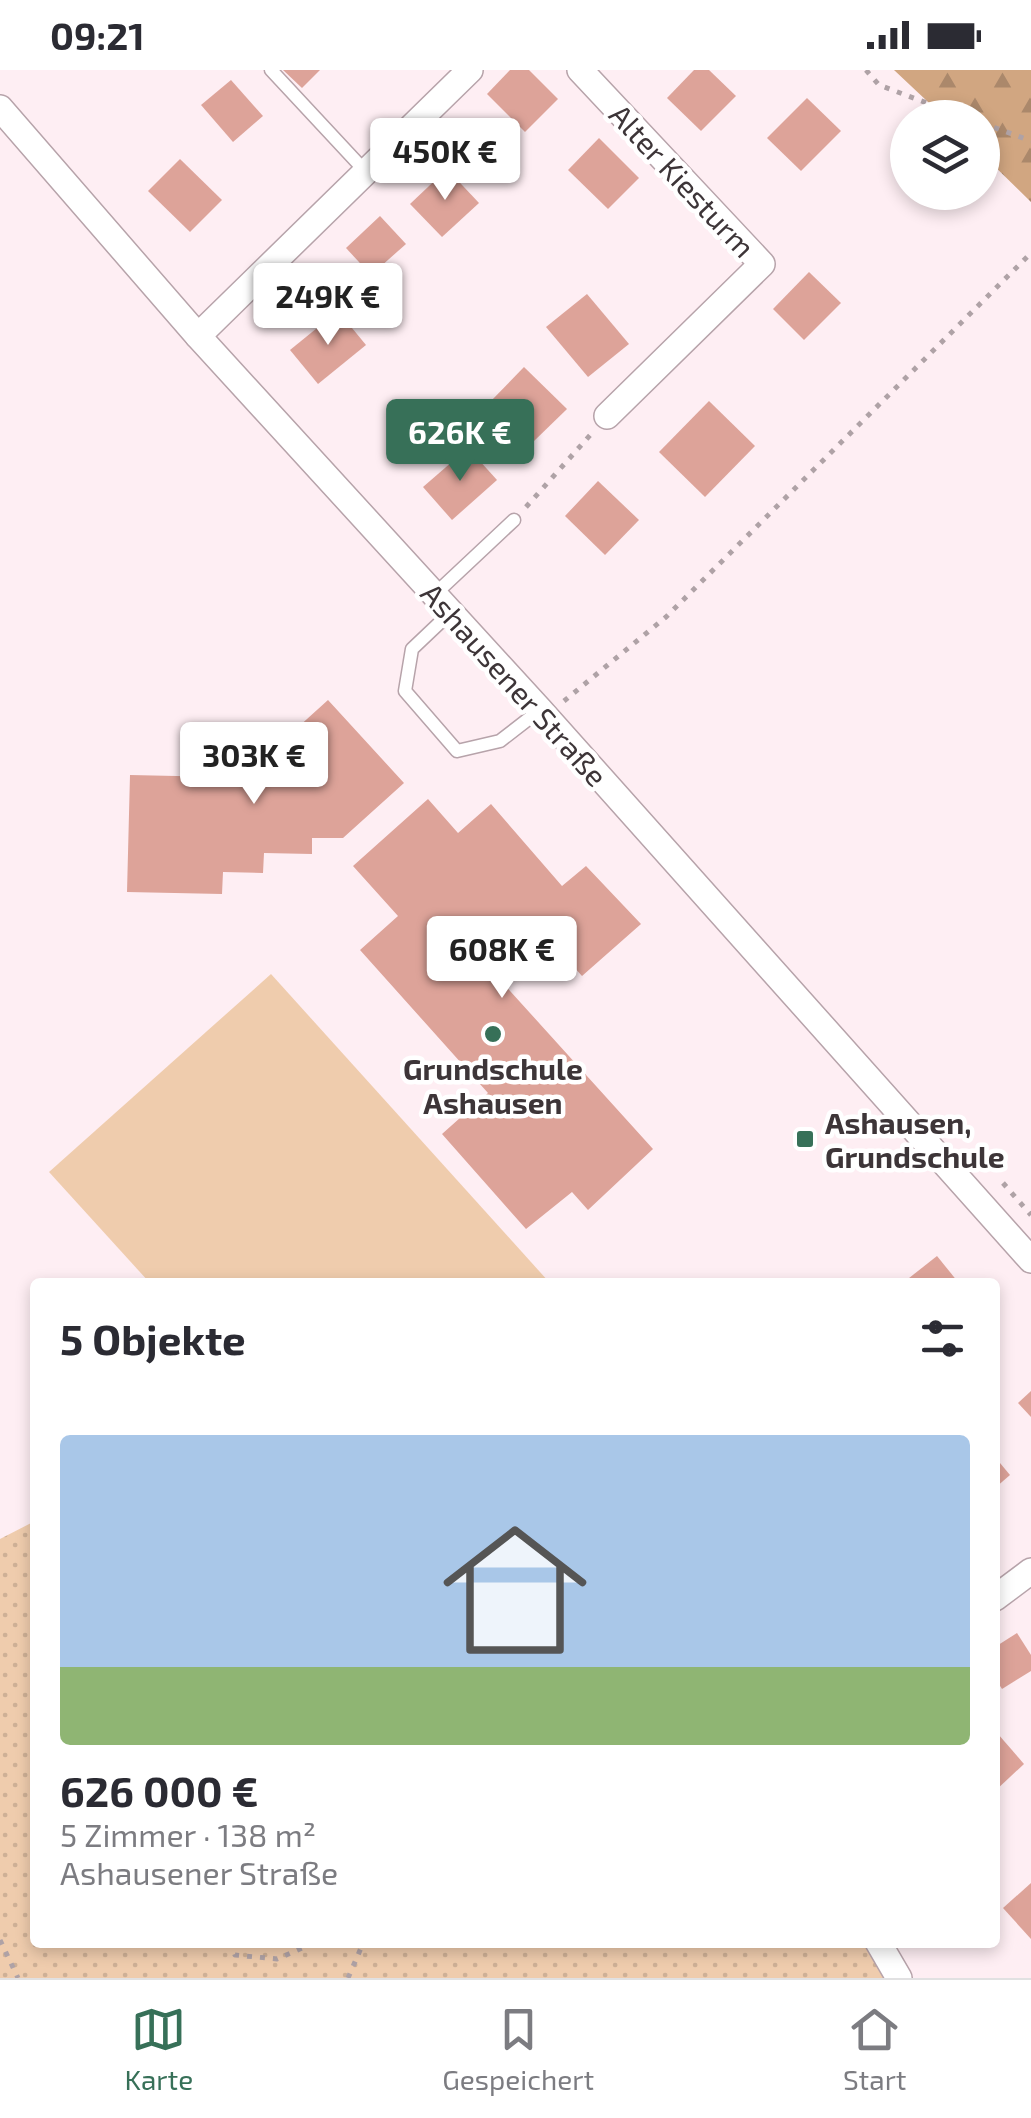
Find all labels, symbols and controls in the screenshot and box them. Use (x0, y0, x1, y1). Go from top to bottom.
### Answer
text: 09:21 (50, 12, 145, 58)
street label: Alter Kiesturm (603, 96, 763, 264)
map controls (890, 100, 1000, 210)
button: layers (890, 100, 1000, 210)
pin: 450K € (364, 118, 526, 203)
text: 450K € (392, 131, 498, 169)
pin: 249K € (247, 263, 409, 348)
text: 249K € (275, 276, 381, 314)
pin: 626K € (379, 399, 541, 484)
text: 626K € (408, 412, 512, 450)
street label: Ashausener Straße (414, 575, 616, 793)
pin: 303K € (173, 722, 335, 807)
text: 303K € (202, 735, 306, 773)
pin: 608K € (421, 916, 583, 1001)
text: 608K € (449, 929, 555, 967)
marker: Grundschule Ashausen (482, 1023, 504, 1045)
place label: Grundschule Ashausen (403, 1050, 583, 1120)
place label: Ashausen, Grundschule (825, 1104, 1005, 1174)
marker: Ashausen, Grundschule (794, 1128, 816, 1150)
icon: filters (915, 1311, 970, 1366)
text: 5 Objekte (60, 1313, 246, 1363)
icon: home (425, 1500, 605, 1680)
text: 626 000 € (60, 1765, 259, 1815)
text: 5 Zimmer · 138 m² (60, 1815, 316, 1853)
text: Ashausener Straße (60, 1853, 338, 1891)
tab: Karte (124, 2002, 193, 2096)
tab: Gespeichert (442, 2002, 594, 2096)
tab: Start (843, 2002, 907, 2096)

